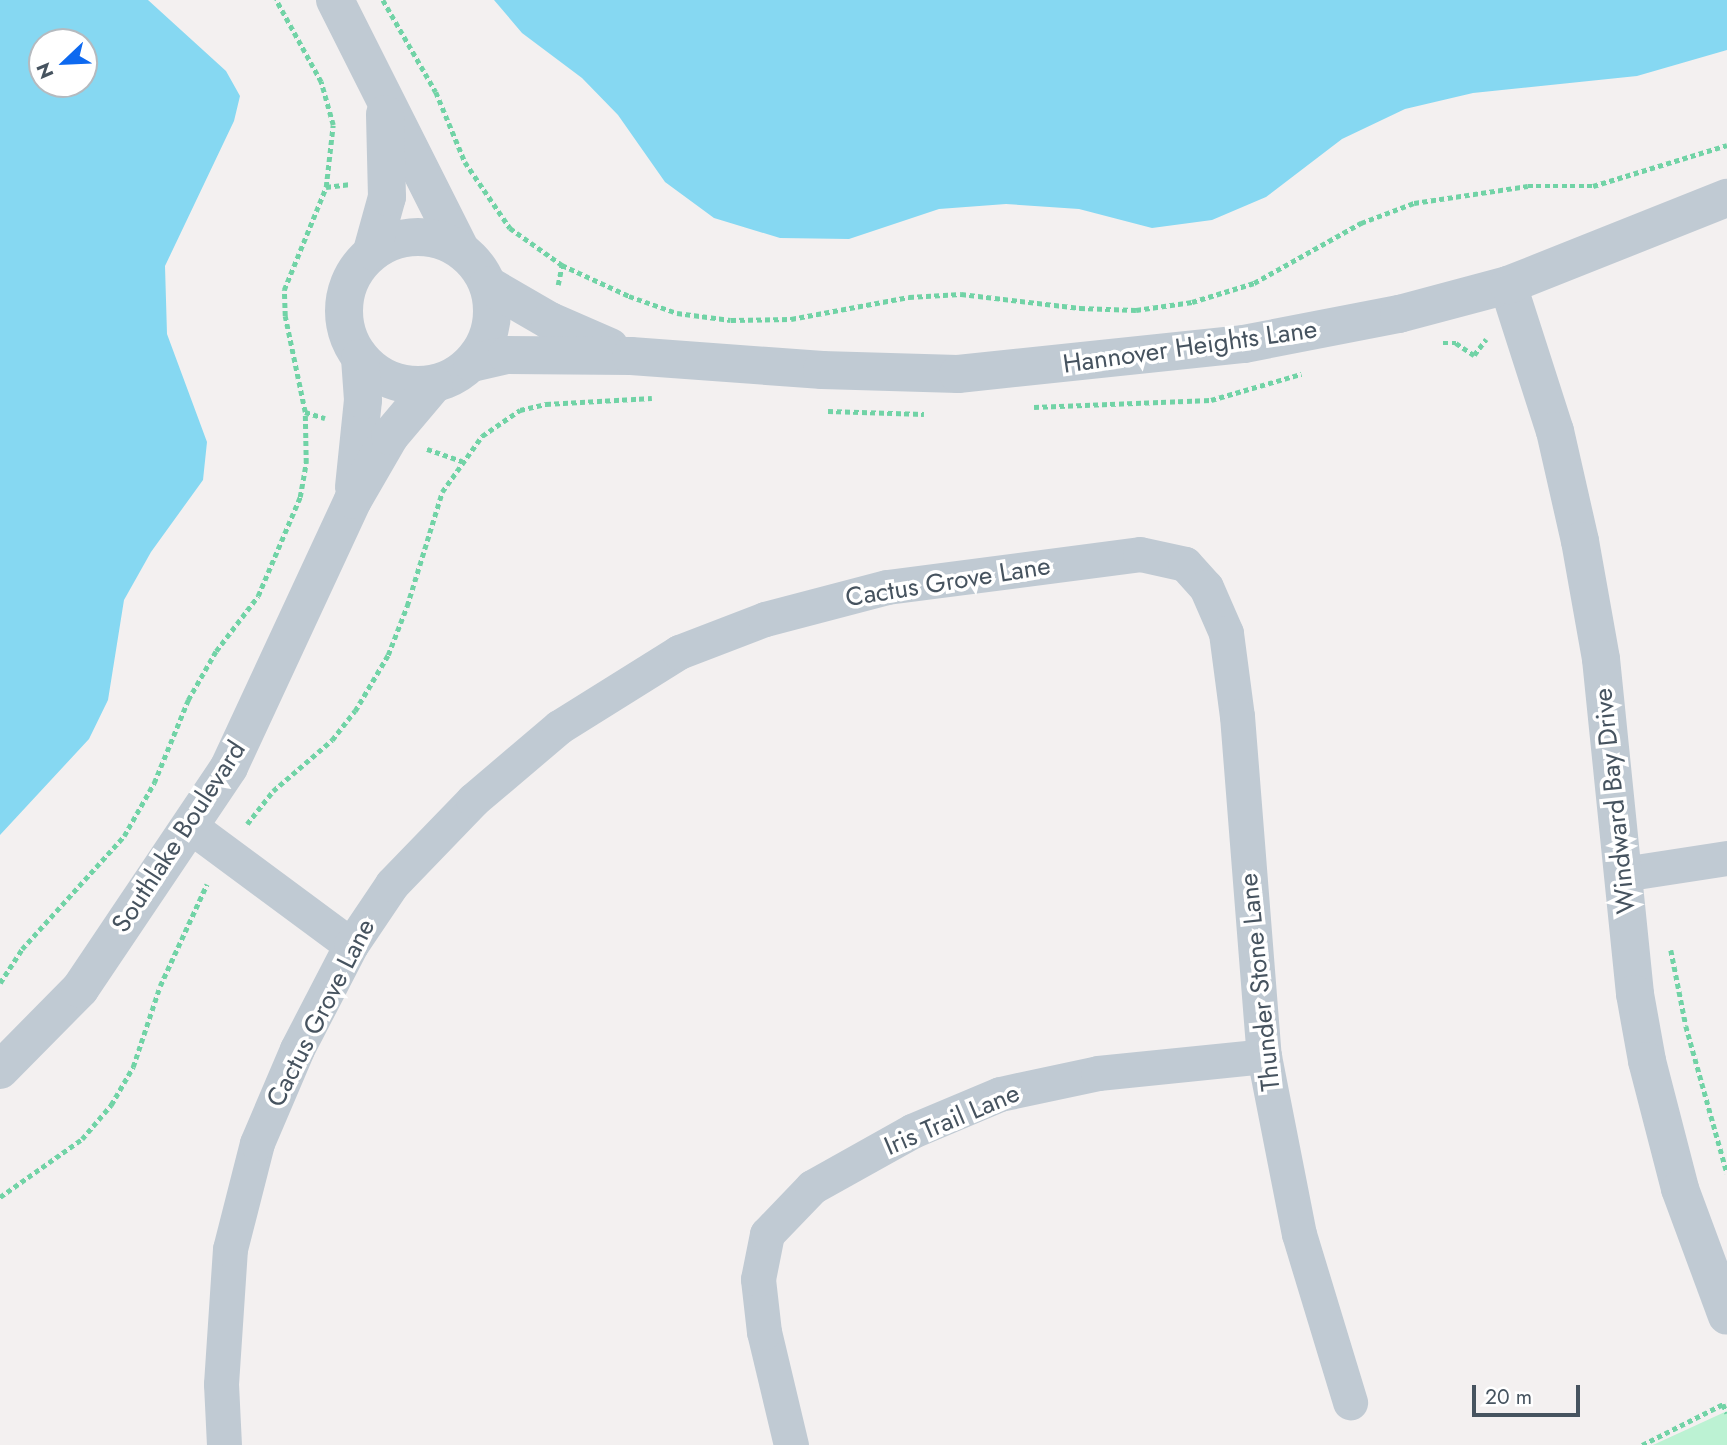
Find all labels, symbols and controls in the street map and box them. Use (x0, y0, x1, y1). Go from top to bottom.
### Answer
north arrow (28, 28, 98, 98)
text: N (30, 58, 60, 83)
street label: Hannover Heights Lane (1061, 314, 1319, 380)
street label: Cactus Grove Lane (843, 550, 1053, 614)
street label: Windward Bay Drive (1588, 687, 1642, 915)
street label: Southlake Boulevard (106, 736, 252, 938)
street label: Thunder Stone Lane (1233, 872, 1287, 1092)
street label: Cactus Grove Lane (260, 914, 382, 1112)
street label: Iris Trail Lane (880, 1078, 1024, 1162)
scale bar (1475, 1372, 1584, 1416)
text: 20 m (1485, 1382, 1532, 1412)

